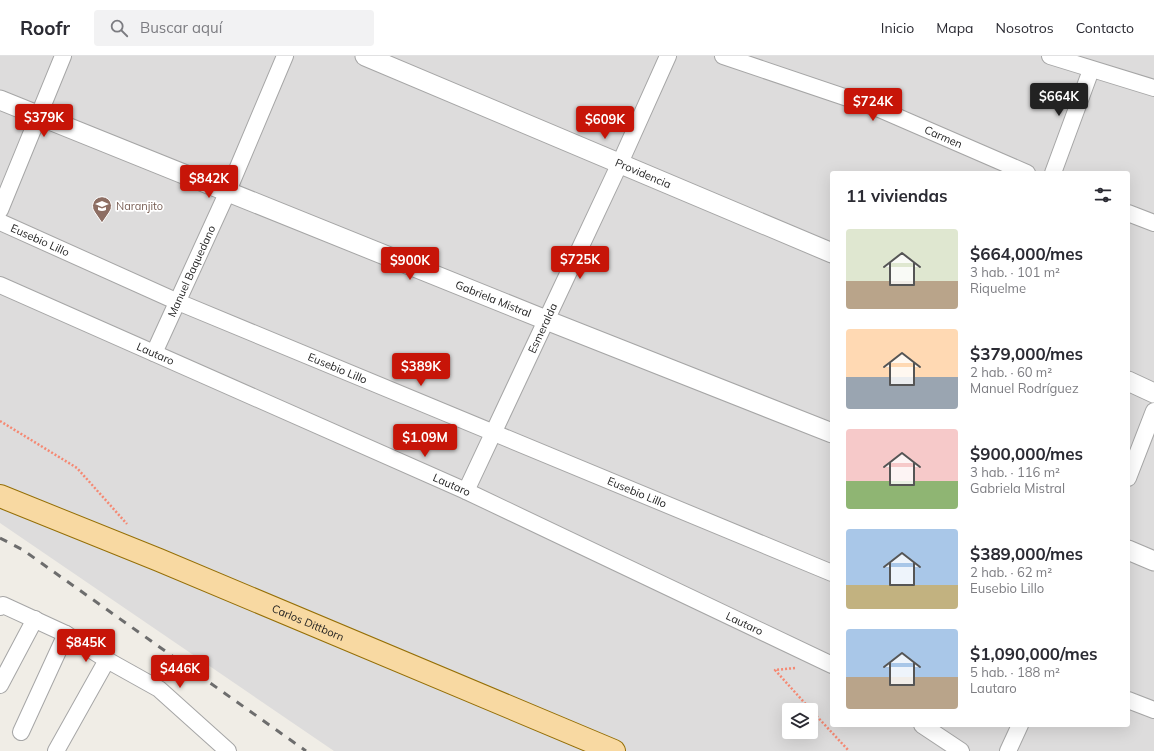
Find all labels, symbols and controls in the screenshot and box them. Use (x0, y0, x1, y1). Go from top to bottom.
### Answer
search box (94, 10, 374, 46)
text: Roofr (20, 16, 70, 40)
icon: search (108, 17, 130, 39)
text: Buscar aquí (140, 18, 222, 37)
text: Inicio (881, 19, 914, 37)
text: Mapa (936, 19, 974, 37)
text: Nosotros (996, 19, 1054, 37)
text: Contacto (1076, 19, 1134, 37)
pin: $664K (1031, 83, 1087, 117)
pin: $724K (845, 88, 901, 122)
text: $664K (1039, 88, 1079, 104)
text: $724K (853, 93, 893, 109)
pin: $379K (16, 104, 72, 138)
pin: $609K (577, 106, 633, 140)
text: $379K (24, 109, 64, 125)
text: $609K (585, 111, 625, 127)
street label: Carmen (922, 122, 965, 151)
street label: Providencia (613, 155, 673, 191)
pin: $842K (181, 165, 237, 199)
text: $842K (189, 170, 229, 186)
icon: filters (1092, 184, 1114, 206)
text: 11 viviendas (846, 185, 948, 206)
school or university icon: Naranjito (91, 195, 113, 223)
place label: Naranjito (116, 199, 163, 213)
street label: Eusebio Lillo (9, 221, 72, 259)
street label: Manuel Baquedano (164, 223, 218, 319)
text: $664,000/mes (970, 243, 1083, 264)
icon: home (878, 245, 926, 293)
pin: $725K (552, 246, 608, 280)
pin: $900K (382, 247, 438, 281)
text: $725K (560, 251, 600, 267)
text: $900K (390, 252, 430, 268)
text: 3 hab. · 101 m² (970, 264, 1060, 280)
street label: Gabriela Mistral (453, 277, 533, 320)
text: Riquelme (970, 280, 1026, 296)
street label: Esmeralda (525, 301, 560, 355)
street label: Lautaro (135, 339, 176, 368)
text: $379,000/mes (970, 343, 1083, 364)
icon: home (878, 345, 926, 393)
street label: Eusebio Lillo (306, 350, 369, 387)
pin: $389K (393, 353, 449, 387)
text: $389K (401, 358, 441, 374)
text: 2 hab. · 60 m² (970, 364, 1052, 380)
text: Manuel Rodríguez (970, 380, 1079, 396)
pin: $1.09M (392, 424, 458, 458)
text: $1.09M (402, 429, 448, 445)
text: $900,000/mes (970, 443, 1083, 464)
icon: home (878, 445, 926, 493)
text: 3 hab. · 116 m² (970, 464, 1060, 480)
street label: Lautaro (431, 470, 473, 499)
street label: Eusebio Lillo (605, 474, 669, 511)
text: Gabriela Mistral (970, 480, 1065, 496)
text: $389,000/mes (970, 543, 1083, 564)
icon: home (878, 545, 926, 593)
text: 2 hab. · 62 m² (970, 564, 1052, 580)
text: Eusebio Lillo (970, 580, 1044, 596)
street label: Carlos Dittborn (270, 601, 346, 644)
street label: Lautaro (724, 609, 766, 638)
pin: $845K (58, 629, 114, 663)
text: $845K (66, 634, 106, 650)
text: $1,090,000/mes (970, 643, 1098, 664)
icon: home (878, 645, 926, 693)
pin: $446K (152, 655, 208, 689)
text: $446K (160, 660, 200, 676)
text: 5 hab. · 188 m² (970, 664, 1060, 680)
text: Lautaro (970, 680, 1017, 696)
map controls (782, 703, 818, 739)
button: layers (782, 703, 818, 739)

